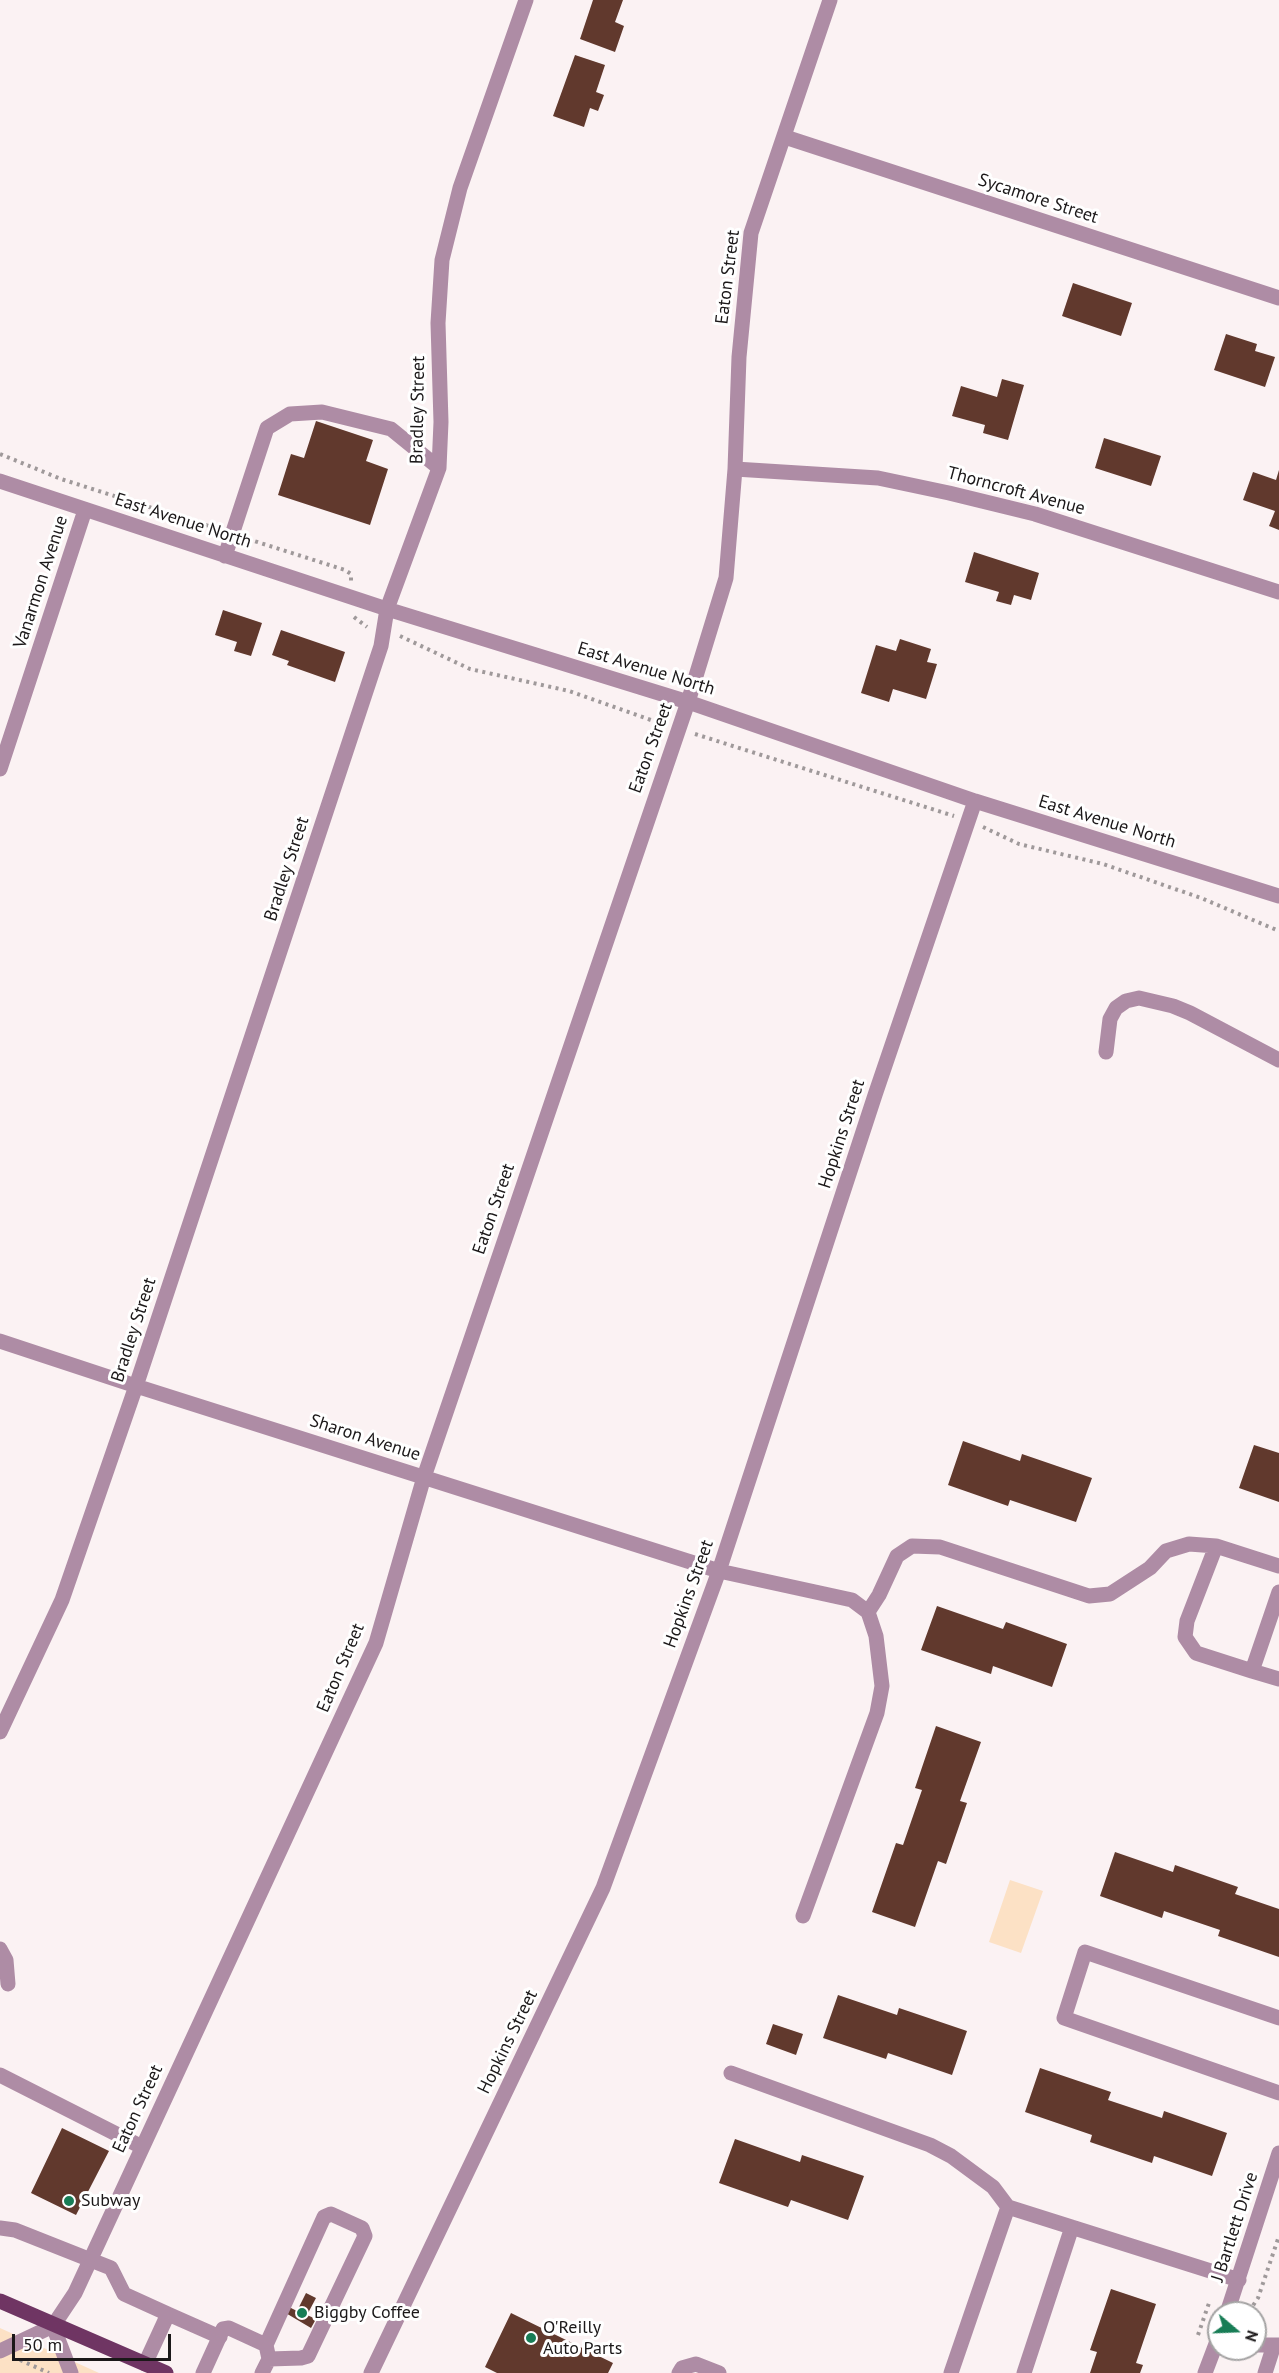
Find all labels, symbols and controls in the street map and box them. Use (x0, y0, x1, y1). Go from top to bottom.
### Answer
street label: Sycamore Street (975, 169, 1101, 229)
street label: Eaton Street (712, 229, 744, 325)
street label: Bradley Street (406, 356, 430, 464)
street label: Thorncroft Avenue (945, 462, 1087, 520)
street label: East Avenue North (112, 489, 254, 553)
street label: Vanarmon Avenue (9, 513, 73, 651)
street label: East Avenue North (575, 638, 717, 700)
street label: Eaton Street (625, 700, 677, 796)
street label: East Avenue North (1036, 791, 1178, 853)
street label: Bradley Street (260, 814, 314, 924)
street label: Hopkins Street (814, 1077, 870, 1191)
street label: Eaton Street (468, 1161, 520, 1257)
street label: Bradley Street (107, 1275, 161, 1385)
street label: Sharon Avenue (307, 1410, 423, 1466)
street label: Hopkins Street (660, 1537, 718, 1651)
street label: Eaton Street (313, 1620, 369, 1716)
street label: Hopkins Street (473, 1986, 543, 2098)
street label: Eaton Street (108, 2061, 168, 2157)
street label: J Bartlett Drive (1207, 2169, 1263, 2285)
place label: Subway (81, 2190, 140, 2212)
marker: Subway (62, 2194, 76, 2208)
north arrow (1207, 2301, 1267, 2361)
place label: Biggby Coffee (314, 2302, 420, 2324)
marker: Biggby Coffee (295, 2306, 309, 2320)
place label: O'Reilly Auto Parts (543, 2317, 622, 2360)
scale bar (15, 2322, 174, 2360)
text: N (1241, 2328, 1263, 2344)
marker: O'Reilly Auto Parts (524, 2331, 538, 2345)
text: 50 m (23, 2333, 62, 2356)

